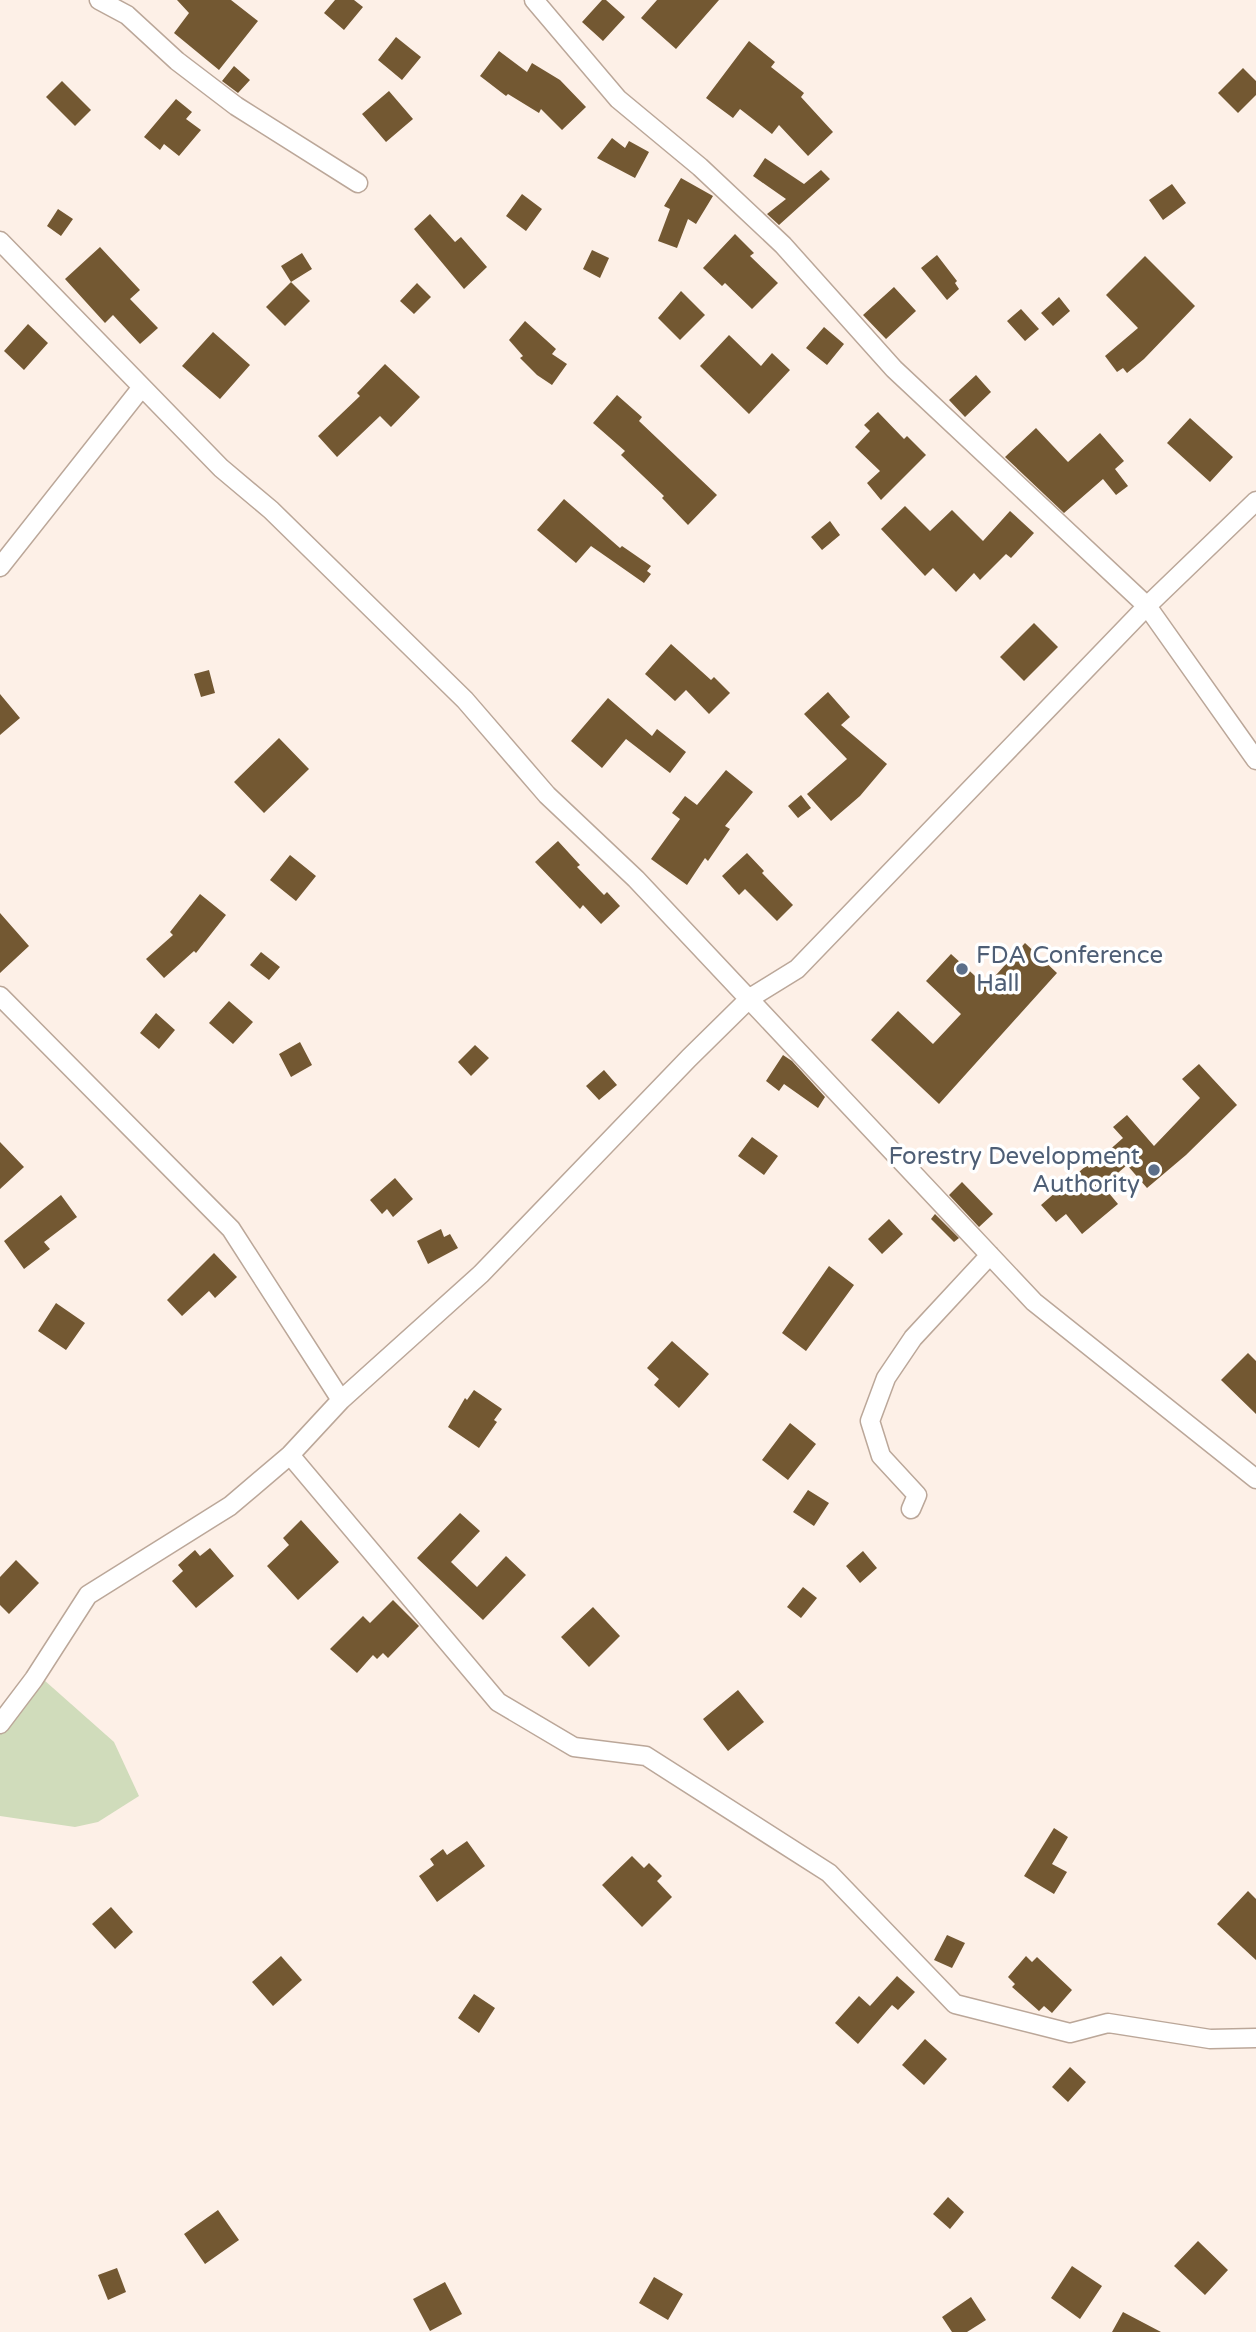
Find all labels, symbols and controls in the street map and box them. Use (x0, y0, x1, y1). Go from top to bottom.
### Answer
place label: FDA Conference Hall (976, 941, 1163, 998)
marker: FDA Conference Hall (954, 961, 970, 977)
place label: Forestry Development Authority (888, 1142, 1140, 1199)
marker: Forestry Development Authority (1146, 1162, 1162, 1178)

